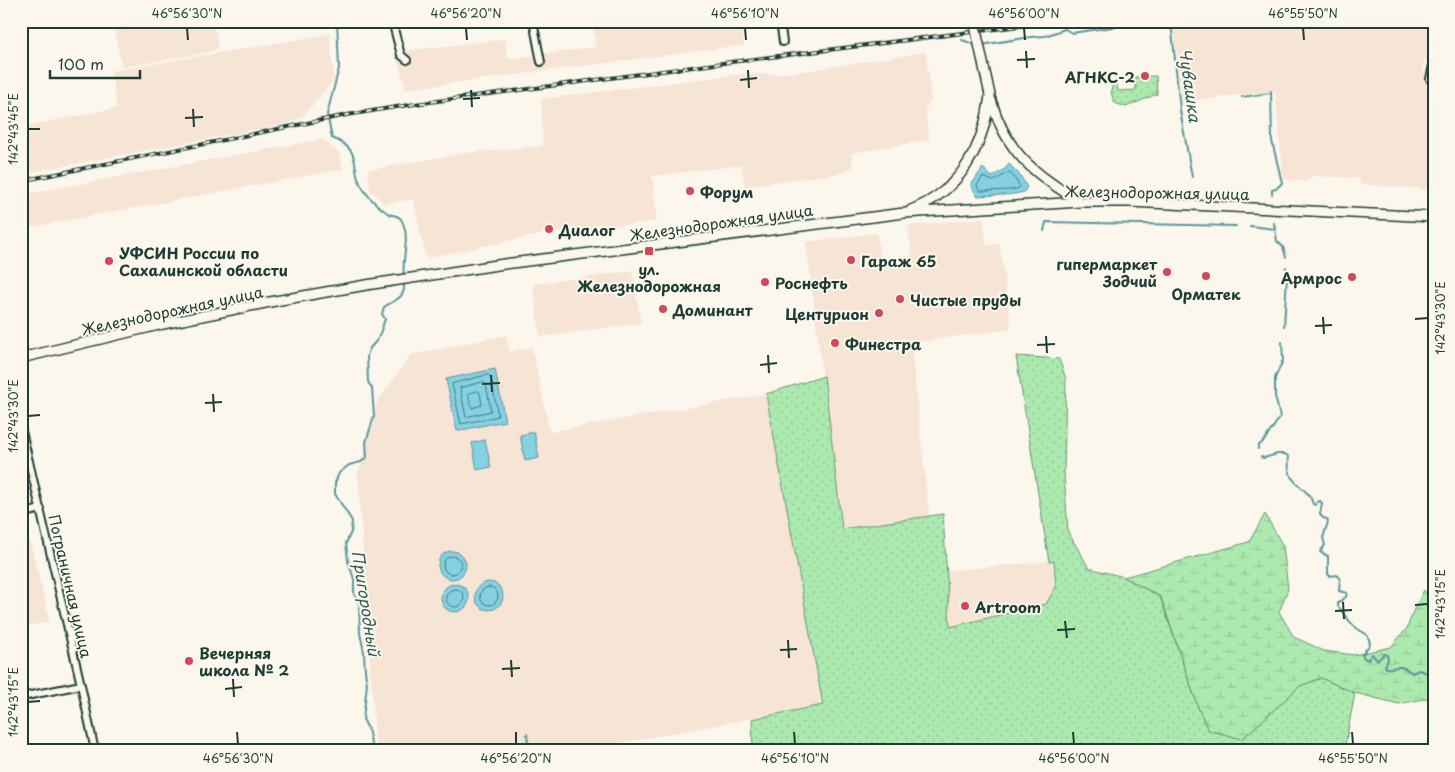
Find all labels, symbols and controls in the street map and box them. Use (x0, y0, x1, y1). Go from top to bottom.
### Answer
text: 46°56'30"N (152, 4, 222, 22)
text: 46°56'20"N (430, 4, 502, 22)
text: 46°56'10"N (711, 4, 779, 22)
text: 46°56'00"N (988, 4, 1060, 22)
text: 46°55'50"N (1268, 4, 1338, 22)
water label: Чувашка (1174, 46, 1208, 124)
scale bar (50, 48, 140, 80)
text: 100 m (58, 52, 104, 75)
place label: АГНКС-2 (1064, 65, 1135, 88)
marker: АГНКС-2 (1139, 70, 1151, 82)
text: 142°43'45"E (4, 93, 22, 165)
street label: Железнодорожная улица (1064, 179, 1250, 205)
place label: Форум (700, 180, 754, 203)
marker: Форум (684, 185, 696, 197)
street label: Железнодорожная улица (628, 198, 815, 246)
place label: Диалог (558, 218, 616, 241)
marker: Диалог (543, 223, 555, 235)
place label: УФСИН России по Сахалинской области (119, 241, 288, 281)
marker: ул. Железнодорожная (643, 245, 655, 257)
place label: Гараж 65 (861, 249, 937, 272)
place label: гипермаркет Зодчий (1056, 252, 1158, 292)
marker: Гараж 65 (845, 254, 857, 266)
marker: УФСИН России по Сахалинской области (103, 255, 115, 267)
place label: ул. Железнодорожная (577, 257, 721, 297)
marker: гипермаркет Зодчий (1161, 266, 1173, 278)
place label: Армрос (1281, 266, 1342, 289)
marker: Орматек (1200, 270, 1212, 282)
place label: Роснефть (775, 271, 848, 294)
marker: Армрос (1346, 271, 1358, 283)
marker: Роснефть (759, 276, 771, 288)
street label: Железнодорожная улица (79, 279, 265, 340)
text: 142°43'30"E (1431, 281, 1449, 355)
place label: Орматек (1172, 282, 1241, 305)
place label: Чистые пруды (910, 288, 1021, 311)
marker: Чистые пруды (894, 293, 906, 305)
place label: Доминант (672, 298, 753, 321)
place label: Центурион (785, 302, 869, 325)
marker: Доминант (657, 303, 669, 315)
marker: Центурион (873, 307, 885, 319)
place label: Финестра (845, 332, 922, 355)
marker: Финестра (829, 337, 841, 349)
text: 142°43'30"E (4, 379, 22, 453)
street label: Пограничная улица (43, 512, 99, 661)
water label: Пригородный (347, 549, 387, 659)
text: 142°43'15"E (1431, 569, 1449, 639)
place label: Artroom (974, 595, 1041, 618)
marker: Artroom (959, 600, 971, 612)
place label: Вечерняя школа № 2 (199, 641, 289, 681)
marker: Вечерняя школа № 2 (183, 655, 195, 667)
text: 142°43'15"E (4, 667, 22, 737)
text: 46°56'30"N (203, 749, 273, 767)
text: 46°56'20"N (480, 749, 552, 767)
text: 46°56'10"N (761, 749, 829, 767)
text: 46°56'00"N (1038, 749, 1110, 767)
text: 46°55'50"N (1318, 749, 1388, 767)

